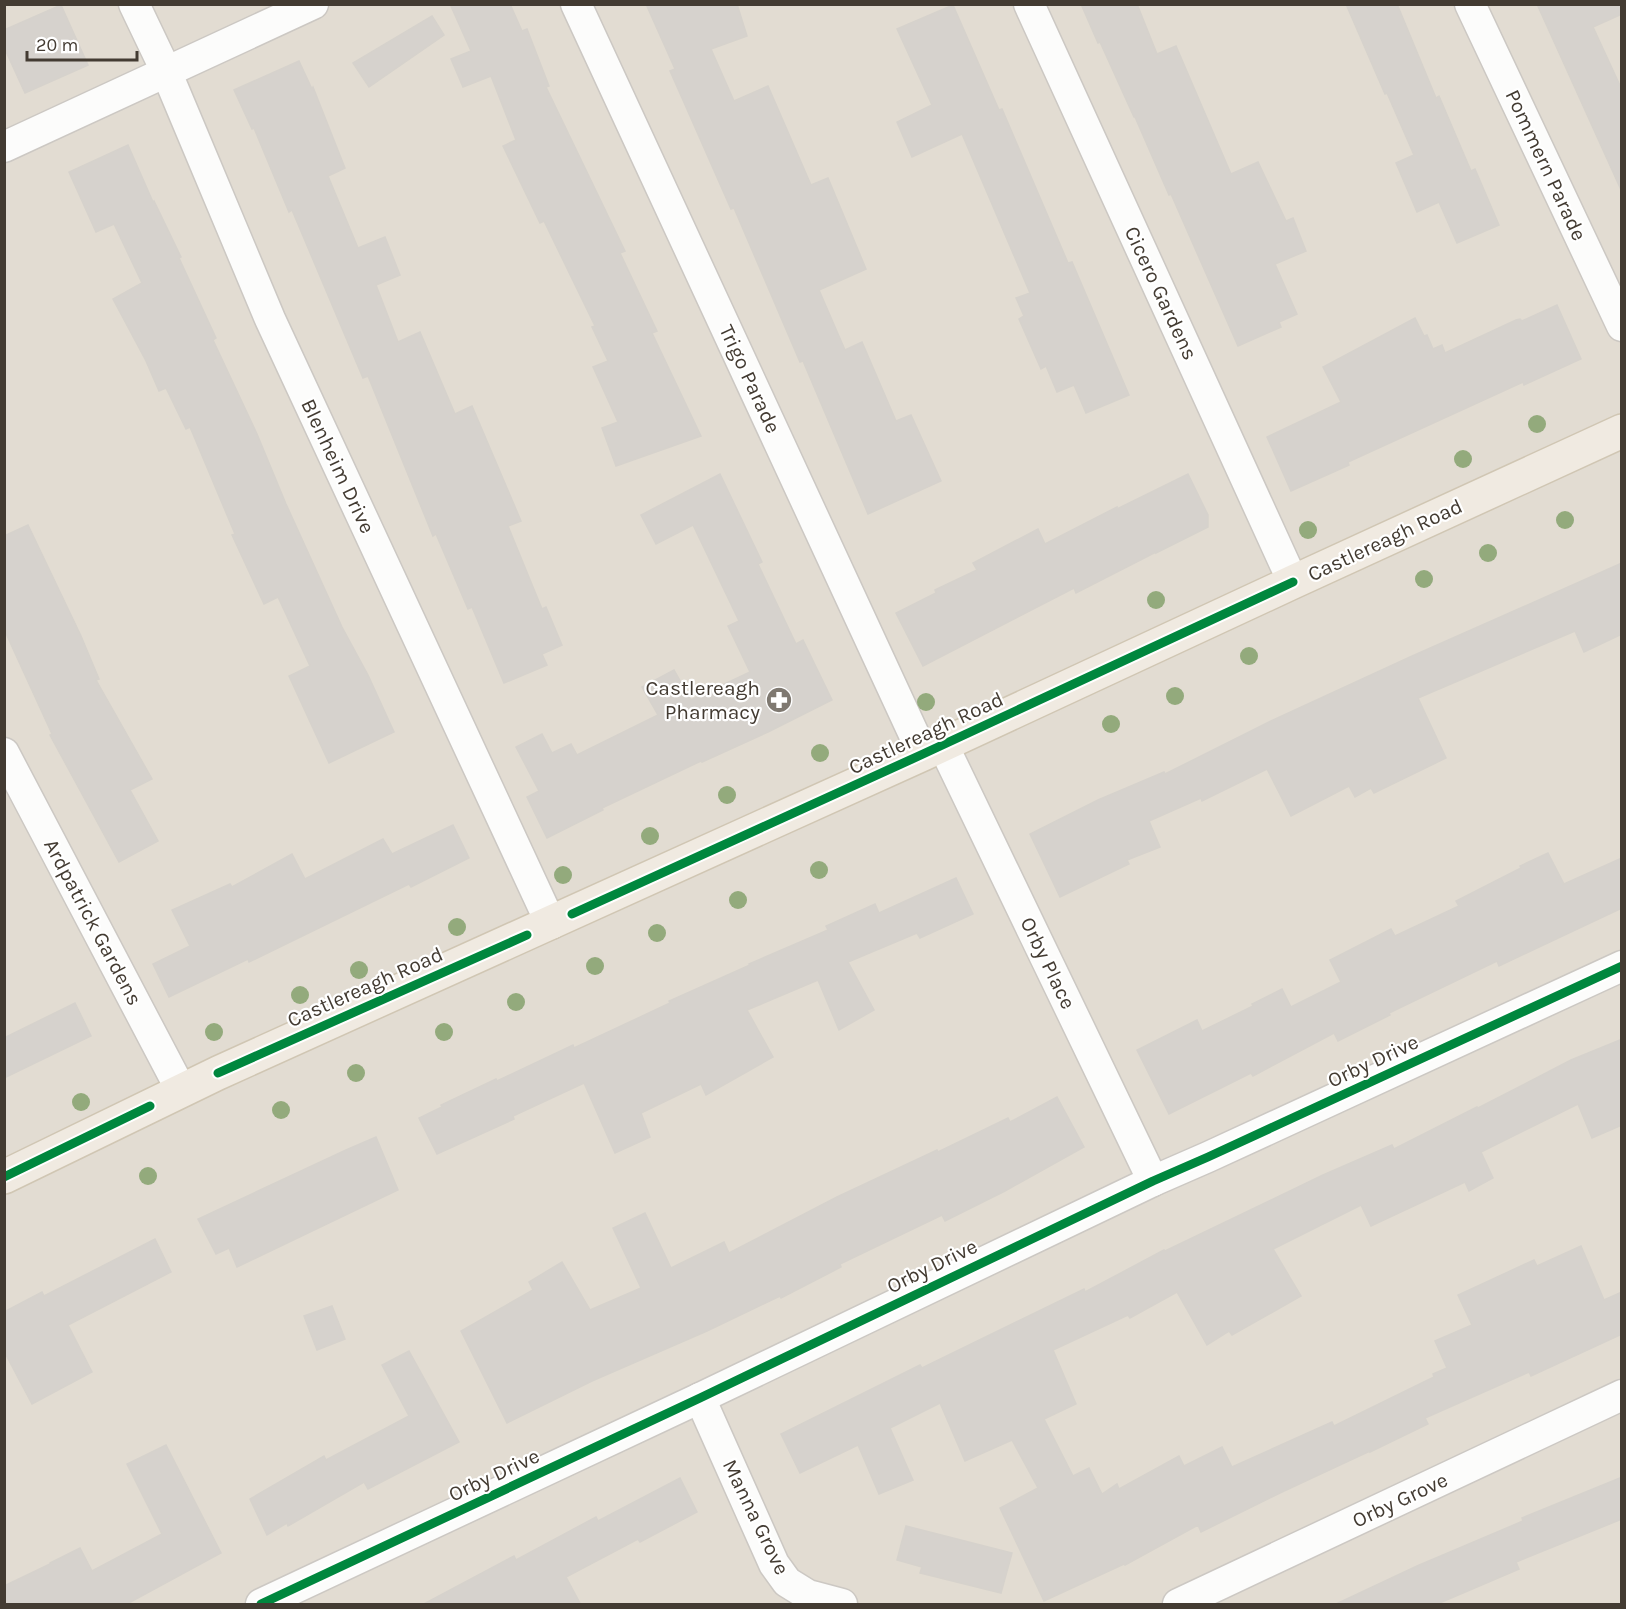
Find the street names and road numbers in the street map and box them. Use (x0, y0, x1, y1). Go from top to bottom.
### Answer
street label: Pommern Parade (1500, 86, 1592, 244)
street label: Cicero Gardens (1120, 222, 1202, 364)
street label: Trigo Parade (714, 321, 786, 437)
street label: Blenheim Drive (296, 395, 380, 537)
street label: Castlereagh Road (1304, 494, 1466, 586)
street label: Castlereagh Road (845, 687, 1007, 779)
street label: Ardpatrick Gardens (39, 835, 147, 1009)
street label: Orby Place (1016, 913, 1080, 1013)
street label: Castlereagh Road (283, 942, 447, 1032)
street label: Orby Drive (1324, 1030, 1422, 1092)
street label: Orby Drive (883, 1234, 981, 1298)
street label: Orby Drive (445, 1444, 543, 1506)
street label: Manna Grove (718, 1455, 794, 1579)
street label: Orby Grove (1349, 1468, 1451, 1532)

